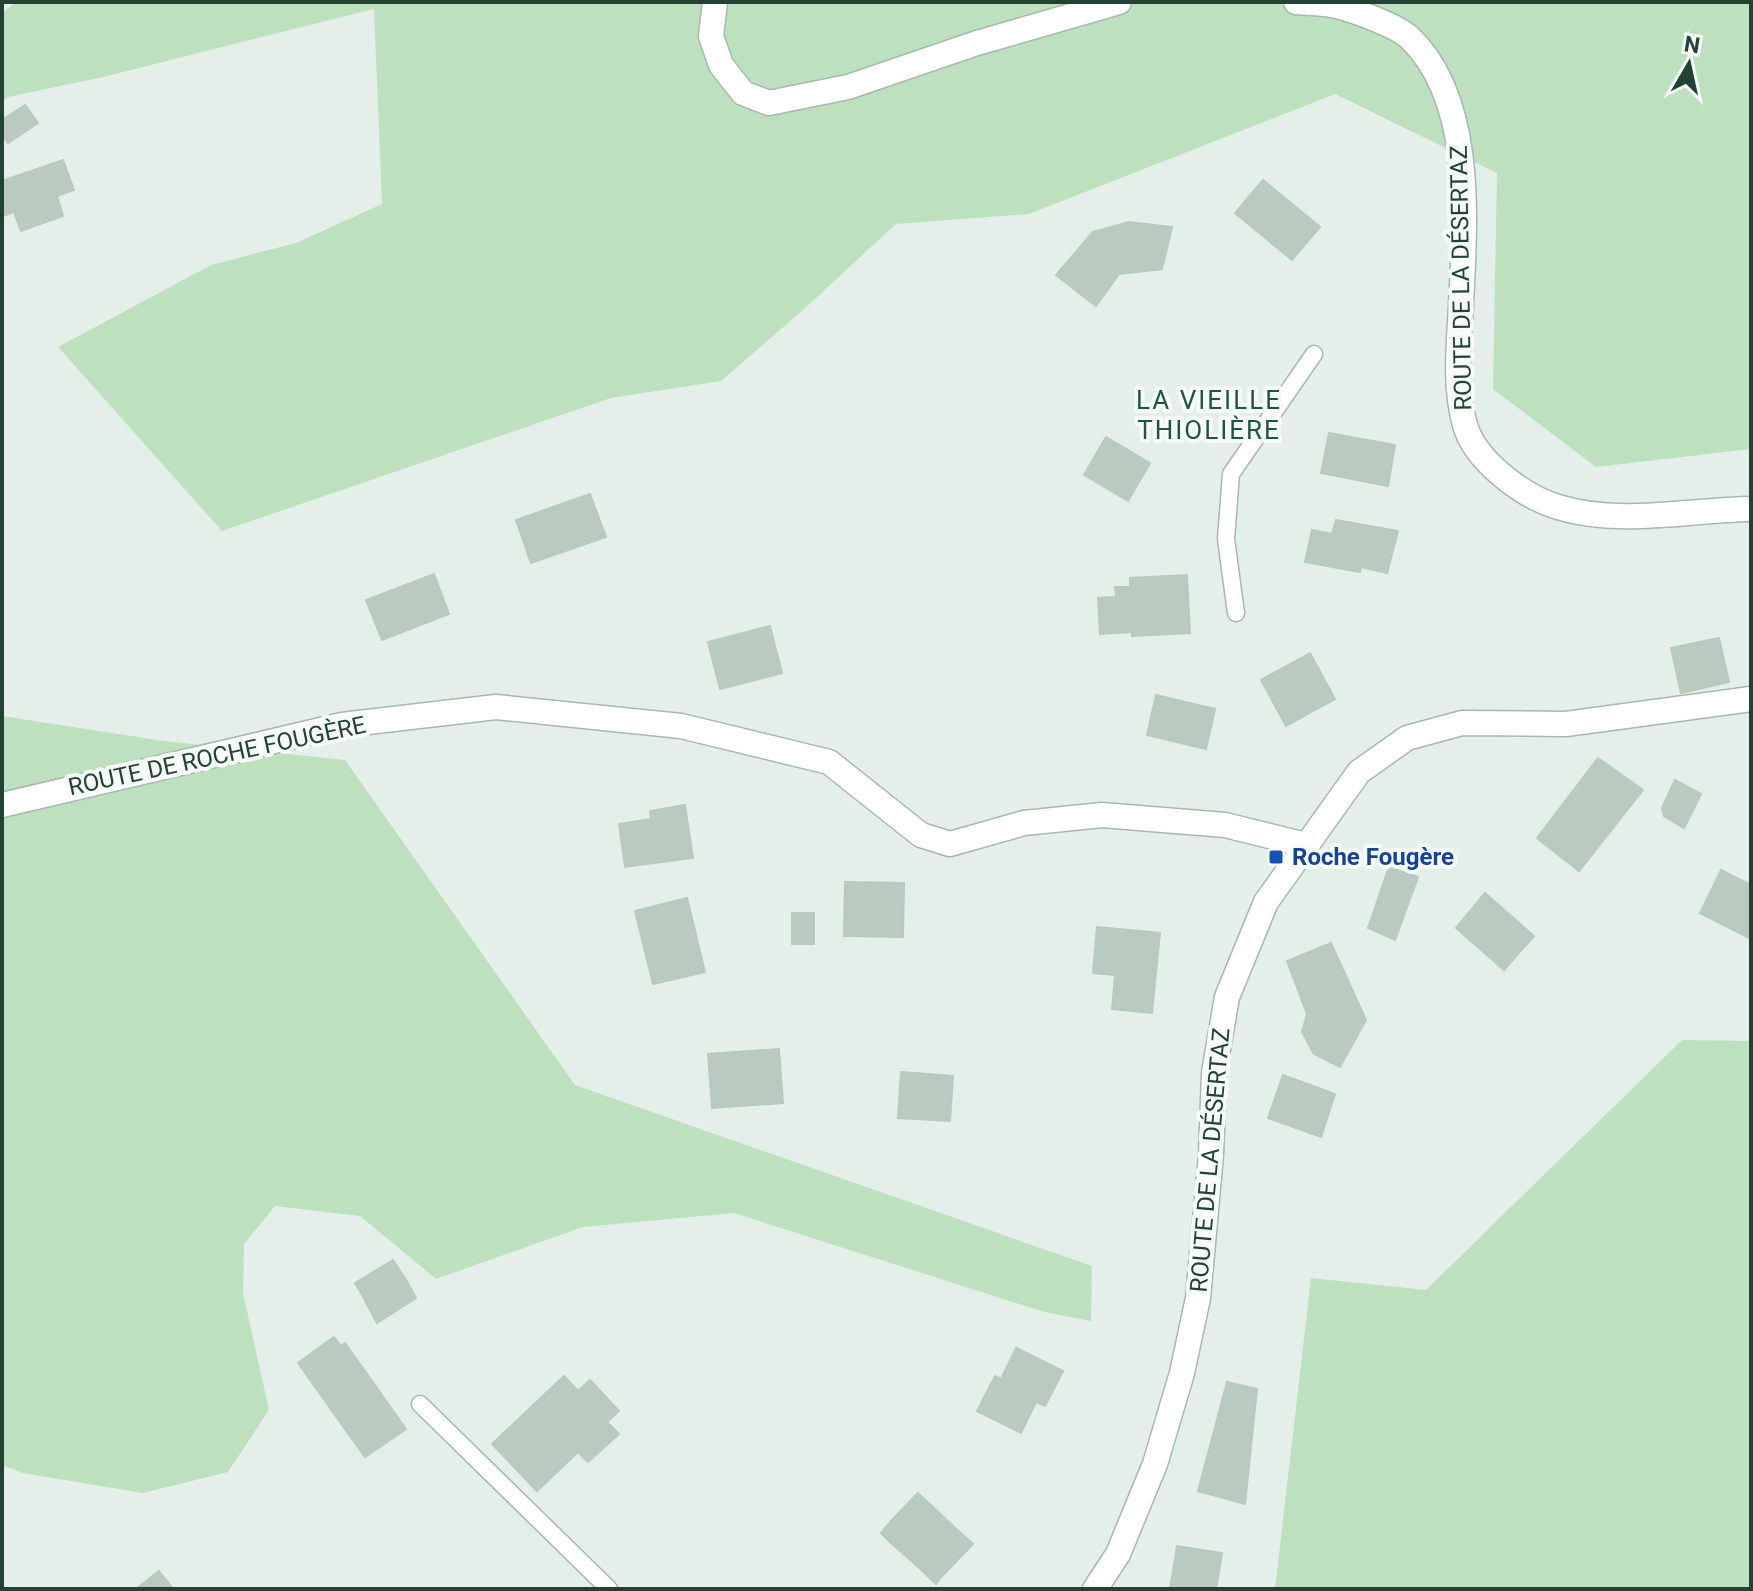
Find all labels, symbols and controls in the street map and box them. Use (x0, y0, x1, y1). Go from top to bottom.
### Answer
north arrow (1649, 24, 1729, 104)
text: N (1682, 31, 1702, 58)
street label: ROUTE DE LA DÉSERTAZ (1445, 145, 1477, 411)
district label: LA VIEILLE THIOLIÈRE (1136, 385, 1282, 445)
street label: ROUTE DE ROCHE FOUGÈRE (66, 711, 368, 801)
place label: Roche Fougère (1292, 843, 1454, 871)
marker: Roche Fougère (1267, 848, 1285, 866)
street label: ROUTE DE LA DÉSERTAZ (1184, 1027, 1236, 1293)

